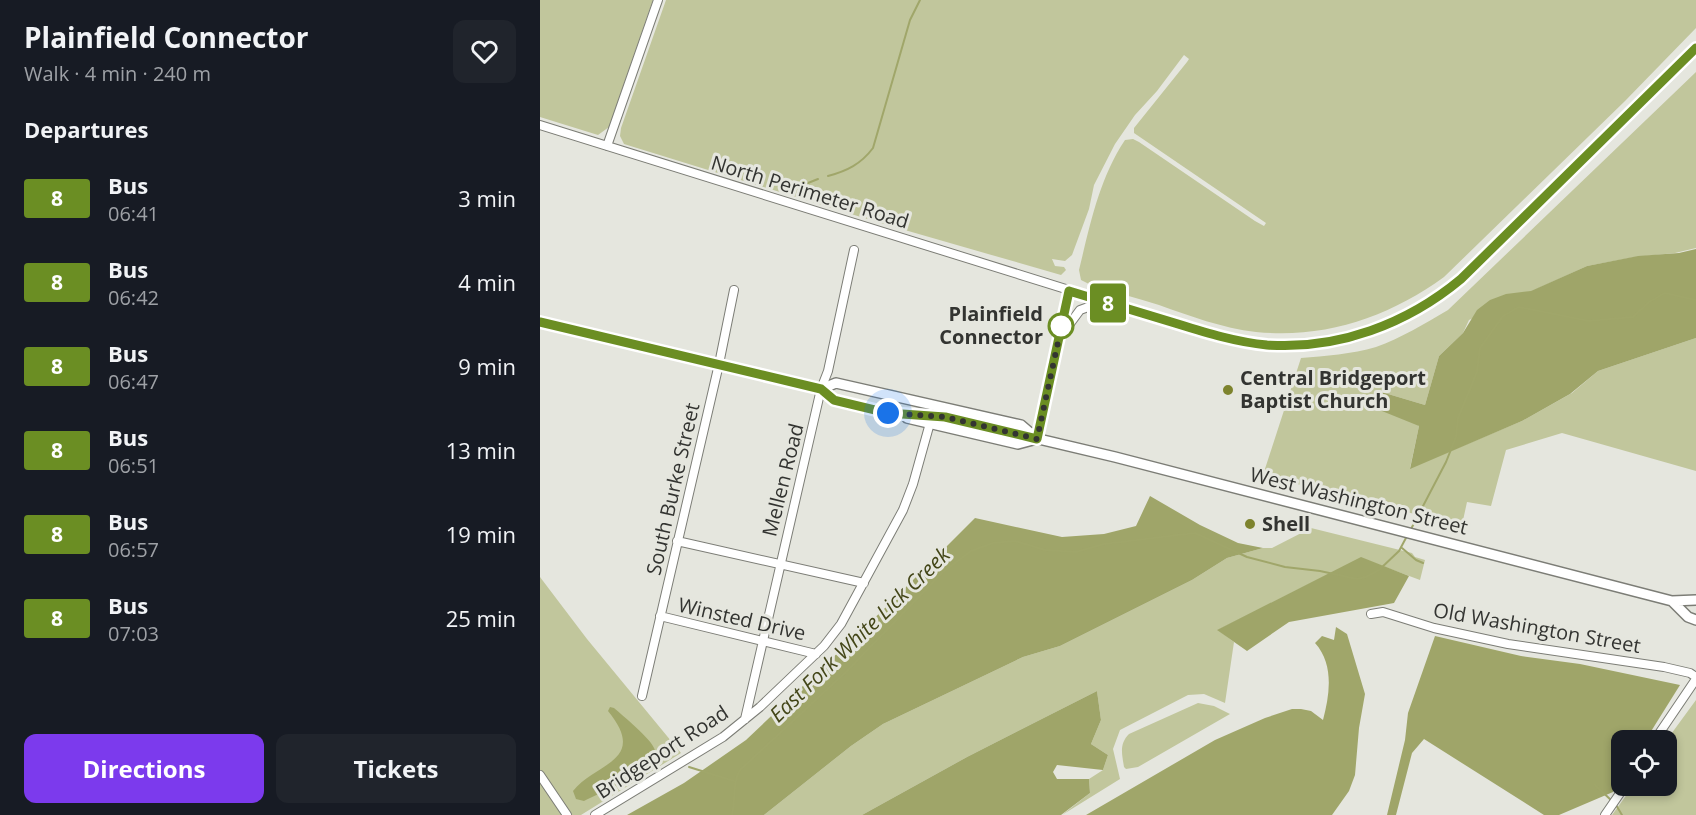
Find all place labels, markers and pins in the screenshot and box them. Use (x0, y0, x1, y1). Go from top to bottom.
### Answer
place label: Plainfield Connector (939, 300, 1043, 350)
marker: Plainfield Connector (1048, 313, 1074, 339)
place label: Central Bridgeport Baptist Church (1240, 364, 1426, 414)
marker: Central Bridgeport Baptist Church (1221, 383, 1235, 397)
place label: Shell (1262, 510, 1310, 537)
marker: Shell (1243, 517, 1257, 531)

